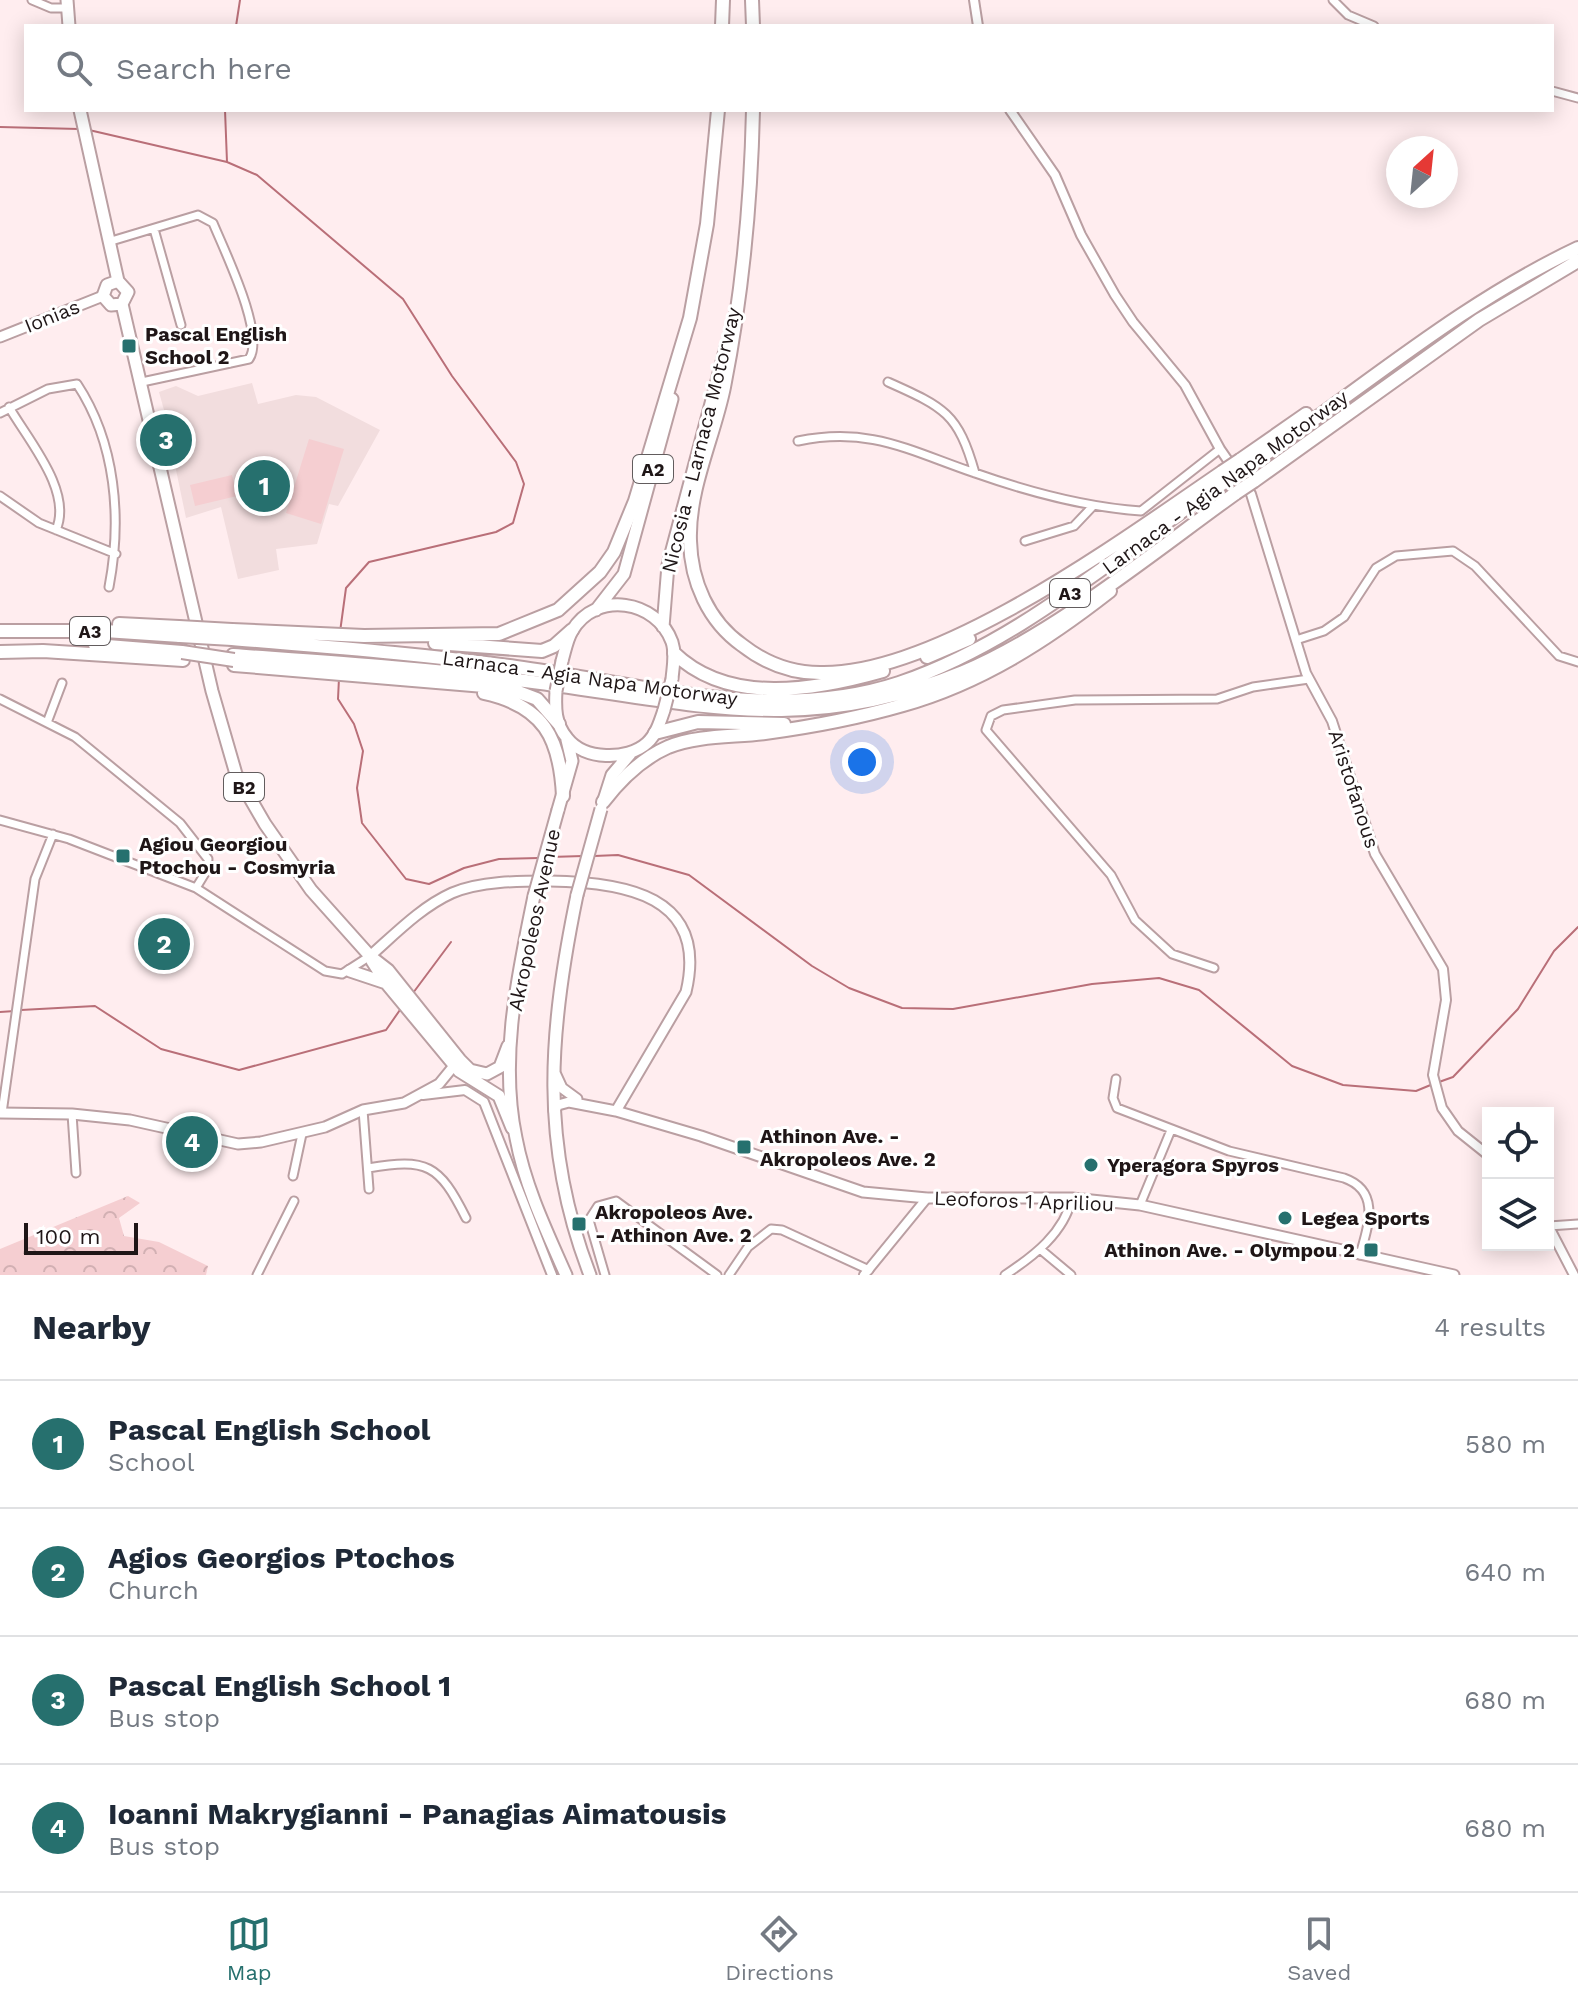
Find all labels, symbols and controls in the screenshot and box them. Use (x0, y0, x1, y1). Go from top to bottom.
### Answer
search box (24, 24, 1554, 112)
icon: search (52, 46, 96, 90)
text: Search here (116, 51, 292, 86)
north arrow (1386, 136, 1458, 208)
street label: Ionias (21, 294, 83, 338)
street label: Nicosia - Larnaca Motorway (656, 304, 746, 575)
place label: Pascal English School 2 (145, 322, 287, 369)
marker: Pascal English School 2 (120, 337, 138, 355)
street label: Larnaca - Agia Napa Motorway (1097, 384, 1353, 579)
pin: 3 (140, 410, 192, 470)
road number: A2 (633, 455, 673, 483)
pin: 1 (238, 456, 290, 516)
road number: A3 (1050, 579, 1090, 607)
road number: A3 (70, 617, 110, 645)
street label: Larnaca - Agia Napa Motorway (441, 645, 740, 711)
street label: Aristofanous (1324, 727, 1384, 851)
your location (842, 742, 882, 782)
road number: B2 (224, 773, 264, 801)
street label: Akropoleos Avenue (503, 827, 565, 1013)
place label: Agiou Georgiou Ptochou - Cosmyria (139, 832, 336, 879)
marker: Agiou Georgiou Ptochou - Cosmyria (114, 847, 132, 865)
pin: 2 (138, 914, 190, 974)
map controls (1482, 1107, 1554, 1251)
button: locate (1482, 1107, 1554, 1179)
pin: 4 (166, 1112, 218, 1172)
place label: Athinon Ave. - Akropoleos Ave. 2 (760, 1124, 936, 1171)
marker: Athinon Ave. - Akropoleos Ave. 2 (735, 1138, 753, 1156)
place label: Yperagora Spyros (1107, 1153, 1279, 1177)
marker: Yperagora Spyros (1082, 1156, 1100, 1174)
button: layers (1482, 1179, 1554, 1251)
street label: Leoforos 1 Apriliou (934, 1186, 1114, 1216)
place label: Akropoleos Ave. - Athinon Ave. 2 (595, 1200, 753, 1247)
place label: Legea Sports (1301, 1206, 1430, 1230)
marker: Legea Sports (1276, 1209, 1294, 1227)
marker: Akropoleos Ave. - Athinon Ave. 2 (570, 1215, 588, 1233)
scale bar (24, 1219, 138, 1255)
text: 100 m (36, 1224, 100, 1249)
place label: Athinon Ave. - Olympou 2 (1104, 1238, 1355, 1262)
marker: Athinon Ave. - Olympou 2 (1362, 1241, 1380, 1259)
text: Nearby (32, 1307, 151, 1347)
text: 4 results (1434, 1312, 1546, 1342)
text: Pascal English School (108, 1412, 430, 1447)
text: 1 (52, 1429, 64, 1459)
text: 580 m (1465, 1429, 1546, 1459)
text: School (108, 1447, 194, 1477)
text: Agios Georgios Ptochos (108, 1540, 455, 1575)
text: 2 (50, 1557, 66, 1587)
text: 640 m (1464, 1557, 1546, 1587)
text: Church (108, 1575, 199, 1605)
text: Pascal English School 1 (108, 1668, 451, 1703)
text: 3 (50, 1685, 66, 1715)
text: 680 m (1464, 1685, 1546, 1715)
text: Bus stop (108, 1703, 220, 1733)
text: Ioanni Makrygianni - Panagias Aimatousis (108, 1796, 727, 1831)
text: 4 (50, 1813, 66, 1843)
text: 680 m (1464, 1813, 1546, 1843)
text: Bus stop (108, 1831, 220, 1861)
tab: Map (227, 1912, 272, 1985)
tab: Directions (725, 1912, 834, 1985)
tab: Saved (1287, 1912, 1351, 1985)

